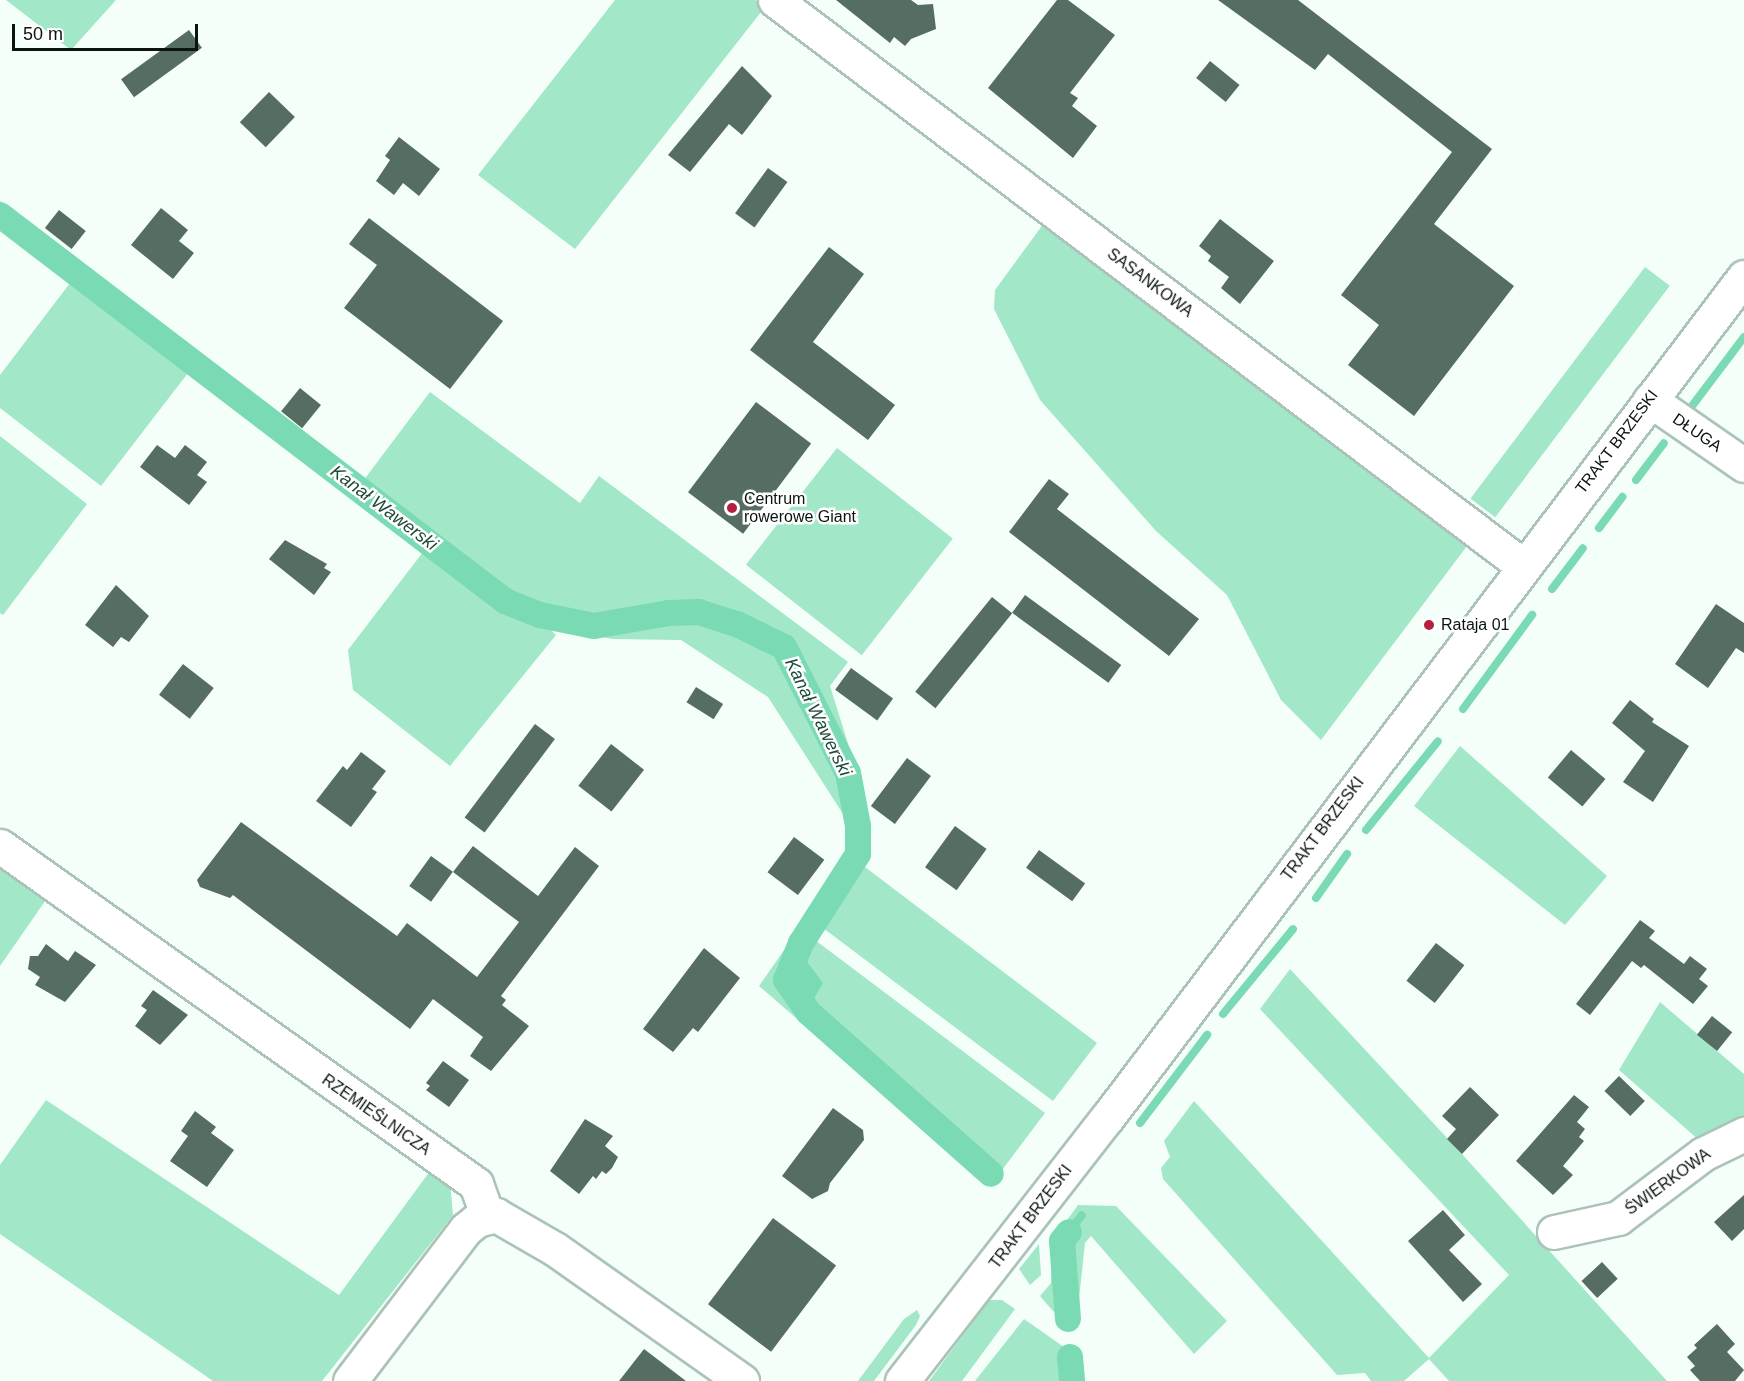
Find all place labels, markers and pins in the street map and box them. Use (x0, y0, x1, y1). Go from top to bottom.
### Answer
place label: Centrum rowerowe Giant (744, 489, 856, 527)
marker: Centrum rowerowe Giant (725, 501, 739, 515)
place label: Rataja 01 (1441, 615, 1509, 635)
marker: Rataja 01 (1422, 618, 1436, 632)

